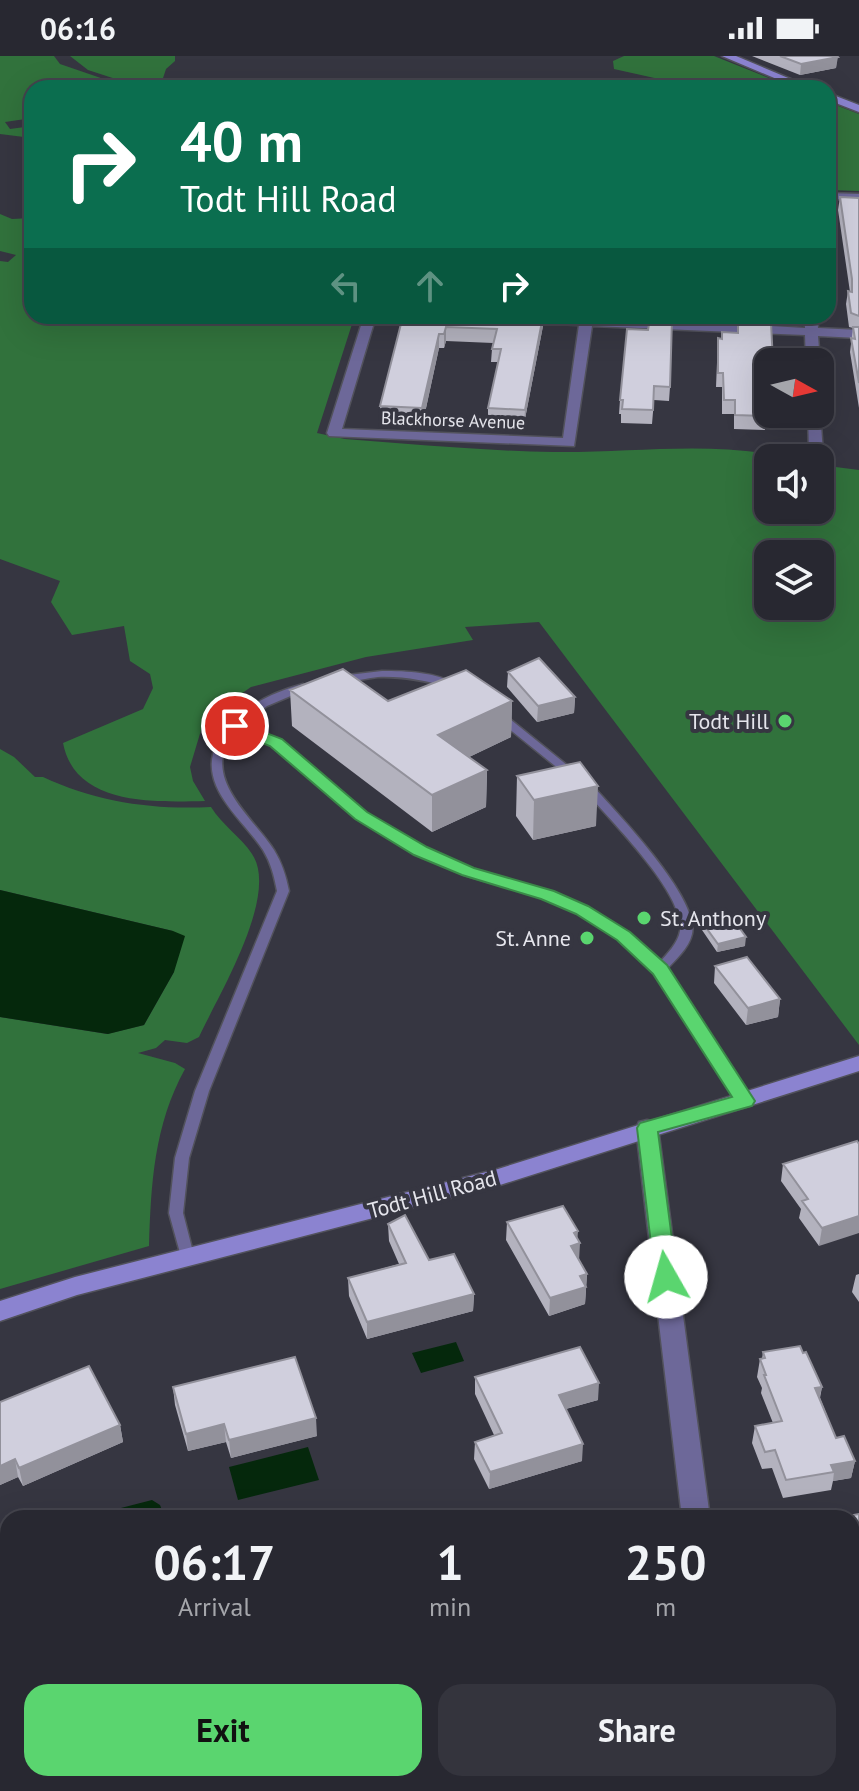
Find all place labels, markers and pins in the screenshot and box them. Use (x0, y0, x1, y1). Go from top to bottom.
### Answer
pin (201, 692, 269, 760)
place label: Todt Hill (689, 707, 770, 735)
marker: Todt Hill (776, 712, 794, 730)
place label: St. Anthony (660, 904, 767, 932)
marker: St. Anthony (635, 909, 653, 927)
place label: St. Anne (495, 924, 571, 952)
marker: St. Anne (578, 929, 596, 947)

